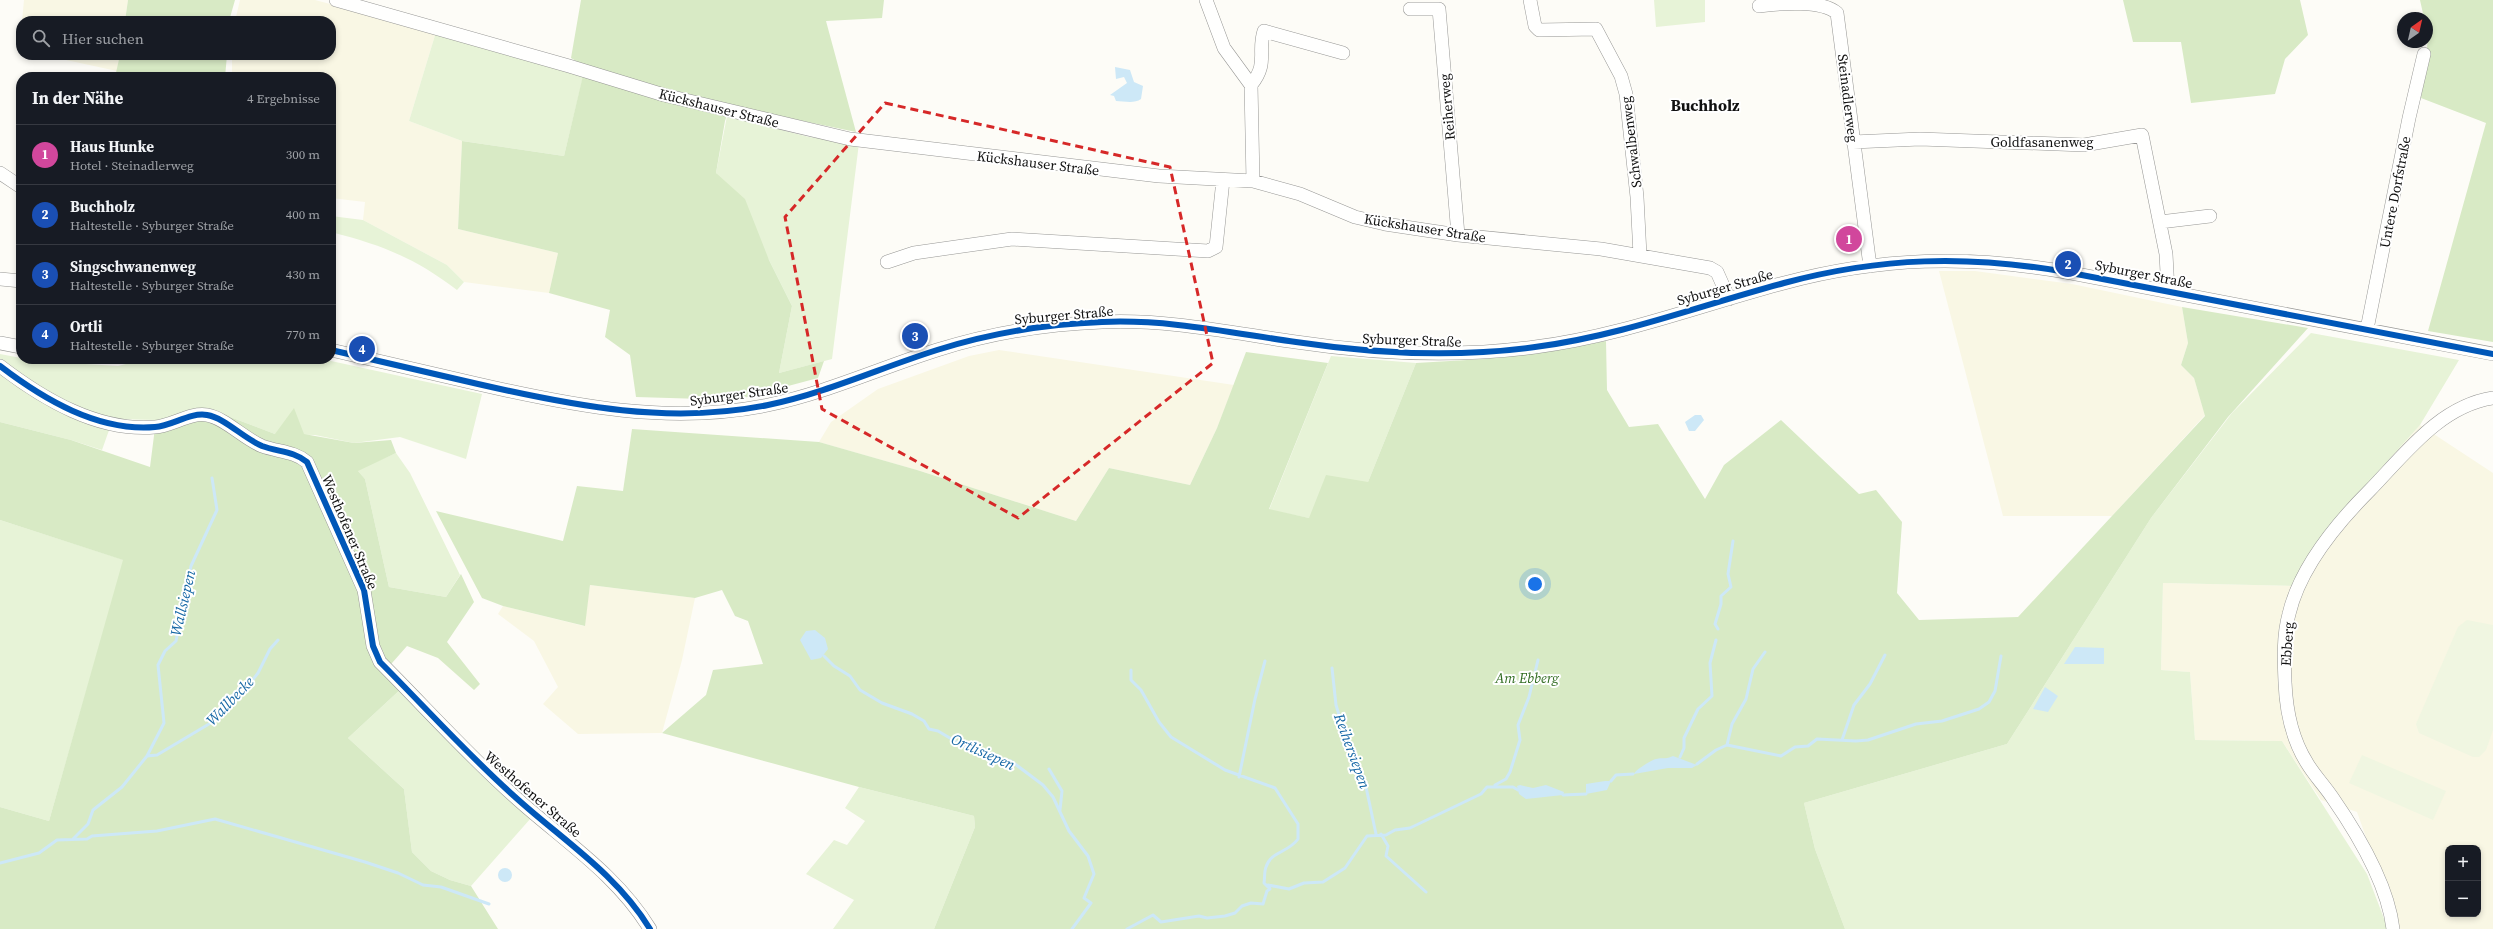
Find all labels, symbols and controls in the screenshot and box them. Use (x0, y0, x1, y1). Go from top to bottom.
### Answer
north arrow (2397, 12, 2433, 48)
search box (16, 16, 336, 60)
icon: search (30, 27, 52, 49)
text: Hier suchen (62, 28, 144, 49)
street label: Steinadlerweg (1833, 53, 1863, 143)
street label: Reiherweg (1434, 73, 1460, 141)
street label: Kückshauser Straße (657, 83, 781, 133)
text: In der Nähe (32, 86, 123, 110)
text: 4 Ergebnisse (247, 90, 320, 107)
district label: Buchholz (1670, 94, 1740, 116)
street label: Schwalbenweg (1615, 95, 1647, 189)
street label: Goldfasanenweg (1991, 132, 2093, 152)
street label: Untere Dorfstraße (2374, 134, 2416, 250)
text: Haus Hunke (70, 136, 154, 157)
text: 1 (41, 146, 49, 163)
text: 300 m (286, 146, 320, 163)
street label: Kückshauser Straße (976, 146, 1100, 180)
text: Hotel · Steinadlerweg (70, 157, 194, 174)
text: Buchholz (70, 196, 135, 217)
text: 2 (41, 206, 49, 223)
text: 400 m (286, 206, 320, 223)
street label: Kückshauser Straße (1363, 208, 1487, 248)
text: Haltestelle · Syburger Straße (70, 217, 234, 234)
pin: 1 (1836, 224, 1862, 254)
pin: 2 (2055, 249, 2081, 279)
street label: Syburger Straße (2094, 255, 2194, 293)
text: Singschwanenweg (70, 256, 196, 277)
street label: Syburger Straße (1675, 264, 1775, 310)
text: 3 (41, 266, 49, 283)
text: 430 m (286, 266, 320, 283)
text: Haltestelle · Syburger Straße (70, 277, 234, 294)
street label: Syburger Straße (1014, 301, 1114, 329)
text: Ortli (70, 316, 103, 337)
pin: 3 (902, 321, 928, 351)
text: 4 (41, 326, 49, 343)
text: 770 m (286, 326, 320, 343)
street label: Syburger Straße (1362, 328, 1462, 352)
pin: 4 (349, 334, 375, 364)
text: Haltestelle · Syburger Straße (70, 337, 234, 354)
street label: Syburger Straße (689, 377, 789, 411)
street label: Westhofener Straße (317, 472, 383, 592)
water label: Wallsiepen (165, 567, 200, 638)
your location (1525, 574, 1545, 594)
street label: Ebberg (2275, 621, 2299, 667)
park label: Am Ebberg (1494, 668, 1560, 688)
water label: Wallbecke (201, 671, 258, 730)
water label: Reihersiepen (1329, 709, 1376, 792)
water label: Ortlisiepen (948, 728, 1019, 775)
street label: Westhofener Straße (480, 746, 586, 842)
map controls (2445, 845, 2481, 917)
button: + (2445, 845, 2481, 881)
button: − (2445, 881, 2481, 917)

